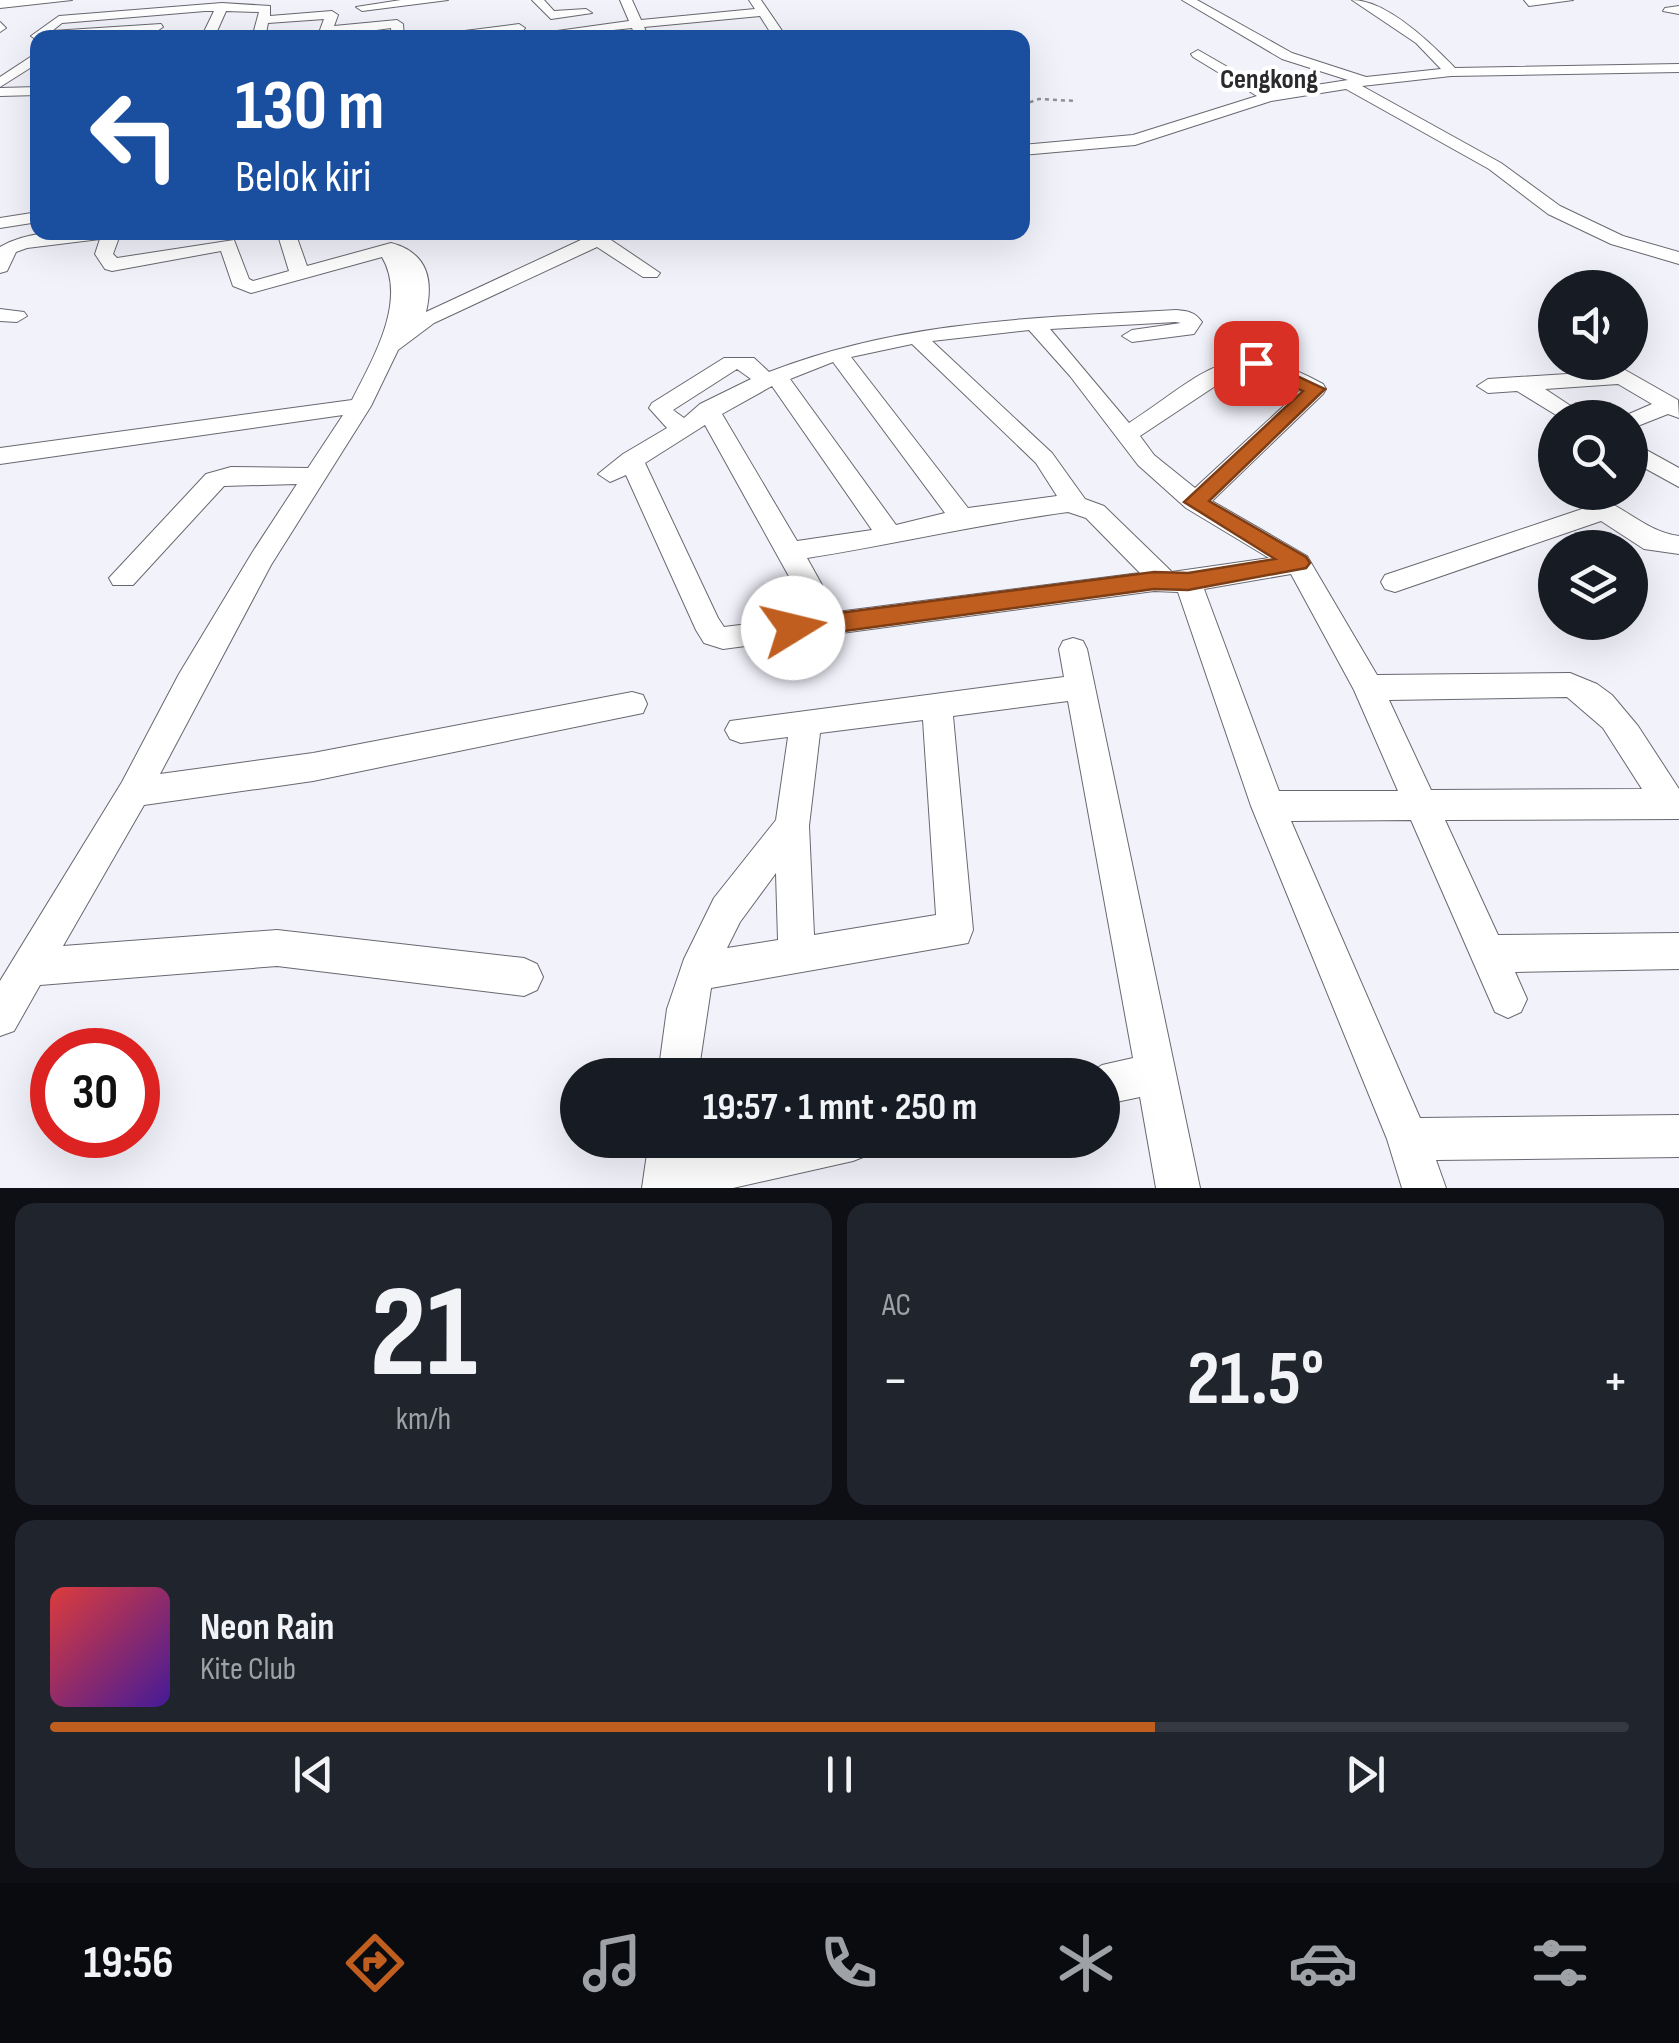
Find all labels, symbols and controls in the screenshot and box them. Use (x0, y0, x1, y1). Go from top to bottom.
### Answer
district label: Cengkong (1220, 63, 1318, 96)
text: 130 m (235, 65, 384, 149)
icon: left (70, 70, 200, 200)
text: Belok kiri (235, 150, 371, 205)
map controls (1538, 270, 1648, 640)
button: sound (1538, 270, 1648, 380)
pin (1214, 321, 1299, 406)
icon: arrive (1229, 336, 1284, 391)
button: search (1538, 400, 1648, 510)
button: layers (1538, 530, 1648, 640)
position arrow (741, 576, 845, 680)
speed limit sign: 30 (30, 1028, 160, 1158)
text: 19:57 · 1 mnt · 250 m (703, 1085, 977, 1130)
text: 21 (369, 1257, 478, 1413)
text: AC (882, 1286, 911, 1325)
text: 21.5° (1187, 1335, 1324, 1426)
text: − (882, 1348, 909, 1415)
text: + (1602, 1348, 1629, 1415)
text: km/h (396, 1400, 451, 1439)
text: Neon Rain (200, 1605, 334, 1650)
text: Kite Club (200, 1650, 296, 1689)
icon: previous (286, 1747, 341, 1802)
icon: pause (812, 1747, 867, 1802)
icon: next (1338, 1747, 1393, 1802)
icon: directions (340, 1928, 410, 1998)
icon: music (577, 1928, 647, 1998)
icon: phone (814, 1928, 884, 1998)
icon: climate (1051, 1928, 1121, 1998)
icon: car (1288, 1928, 1358, 1998)
icon: filters (1525, 1928, 1595, 1998)
text: 19:56 (84, 1936, 173, 1991)

